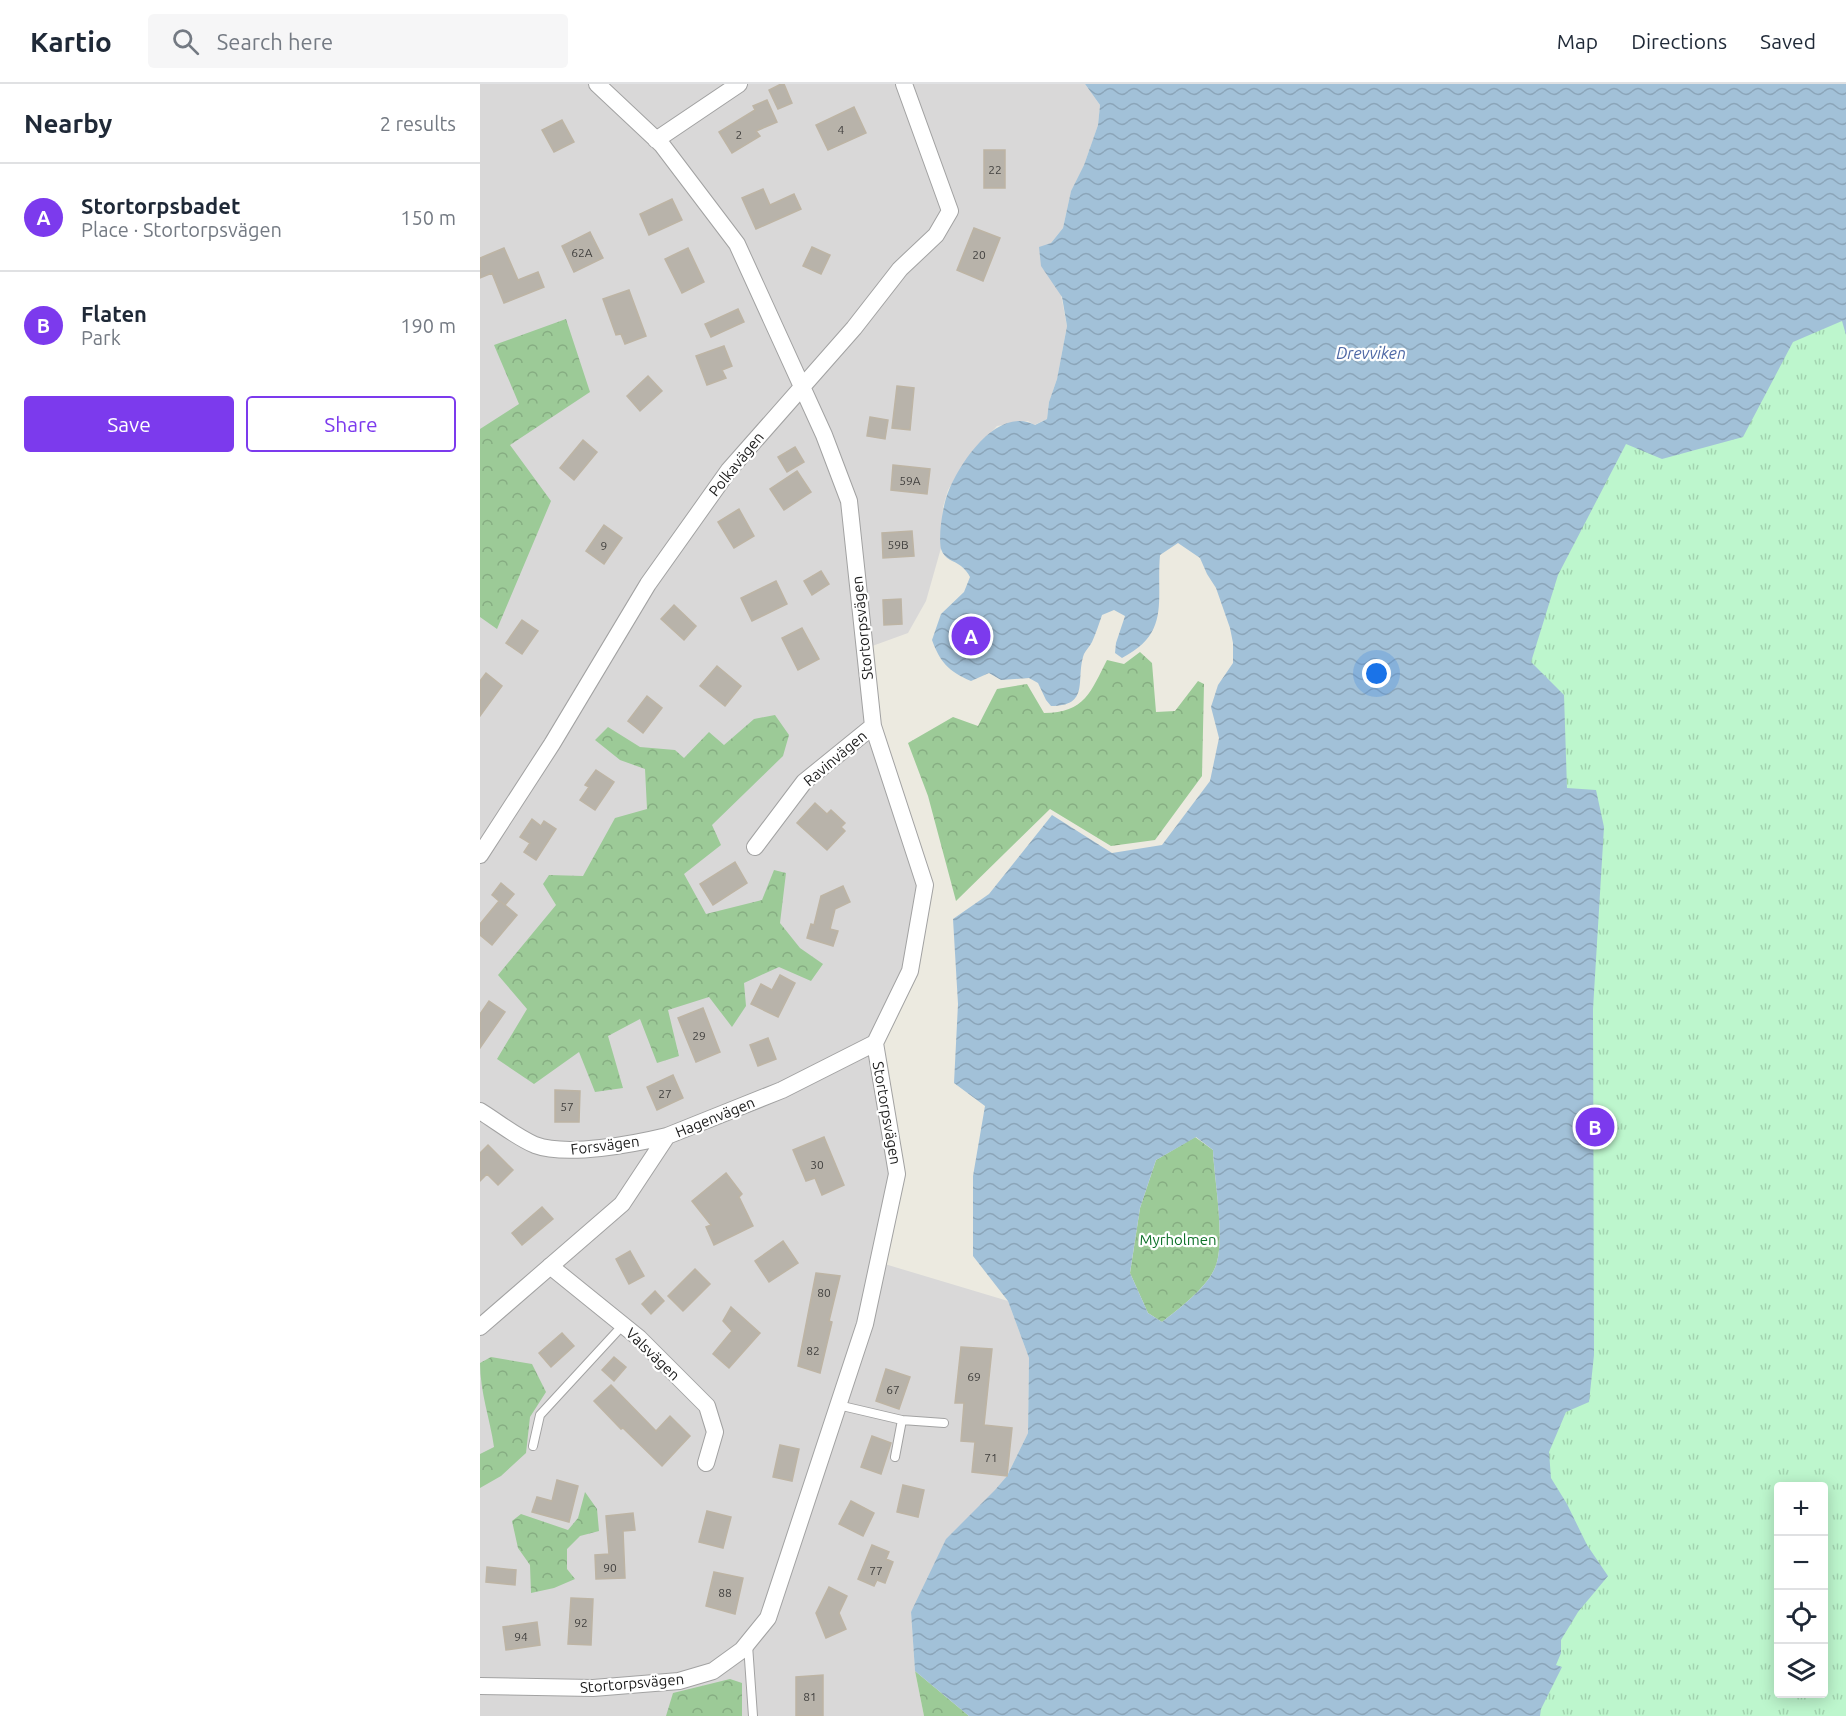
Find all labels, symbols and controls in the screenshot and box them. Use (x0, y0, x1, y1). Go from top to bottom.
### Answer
search box (148, 14, 568, 68)
icon: search (169, 25, 202, 58)
text: Kartio (30, 26, 112, 57)
text: Search here (217, 29, 333, 54)
text: Map (1557, 29, 1598, 53)
text: Directions (1631, 29, 1727, 53)
text: Saved (1760, 29, 1816, 53)
text: Nearby (24, 109, 112, 138)
text: 2 results (380, 112, 456, 135)
house number: 4 (838, 123, 845, 136)
house number: 2 (736, 128, 742, 141)
house number: 22 (988, 163, 1002, 176)
text: Stortorpsbadet (81, 193, 240, 218)
text: A (36, 206, 51, 229)
text: 150 m (400, 206, 456, 229)
text: Place · Stortorpsvägen (81, 218, 282, 241)
house number: 62A (571, 246, 593, 259)
house number: 20 (972, 248, 986, 261)
text: Flaten (81, 301, 147, 326)
text: B (37, 314, 50, 337)
text: 190 m (400, 314, 456, 337)
text: Park (81, 326, 121, 349)
water label: Drevviken (1336, 344, 1406, 362)
button: Save (24, 396, 234, 452)
button: Share (246, 396, 456, 452)
street label: Polkavägen (705, 429, 767, 499)
house number: 59A (899, 474, 921, 487)
house number: 59B (887, 538, 909, 551)
house number: 9 (601, 539, 607, 552)
street label: Stortorpsvägen (848, 575, 876, 681)
pin: A (952, 614, 990, 658)
your location (1362, 659, 1391, 688)
street label: Ravinvägen (800, 727, 870, 789)
house number: 29 (692, 1029, 706, 1042)
street label: Stortorpsvägen (870, 1060, 904, 1166)
house number: 27 (658, 1087, 672, 1100)
street label: Hagenvägen (673, 1093, 757, 1141)
house number: 57 (560, 1100, 574, 1113)
pin: B (1576, 1104, 1614, 1150)
street label: Forsvägen (570, 1132, 640, 1158)
house number: 30 (810, 1158, 824, 1171)
park label: Myrholmen (1139, 1231, 1217, 1248)
house number: 80 (817, 1286, 831, 1299)
street label: Valsvägen (623, 1324, 683, 1384)
house number: 82 (806, 1344, 820, 1357)
house number: 69 (967, 1370, 981, 1383)
house number: 67 (886, 1383, 900, 1396)
house number: 71 (984, 1451, 998, 1464)
map controls (1774, 1482, 1828, 1698)
button: + (1774, 1482, 1828, 1536)
button: − (1774, 1536, 1828, 1590)
house number: 90 (603, 1561, 617, 1574)
house number: 77 (869, 1564, 883, 1577)
house number: 88 (718, 1586, 732, 1599)
button: locate (1774, 1590, 1828, 1644)
house number: 92 (574, 1616, 588, 1629)
house number: 94 (514, 1630, 528, 1643)
button: layers (1774, 1644, 1828, 1698)
street label: Stortorpsvägen (579, 1670, 685, 1696)
house number: 81 (803, 1690, 817, 1703)

